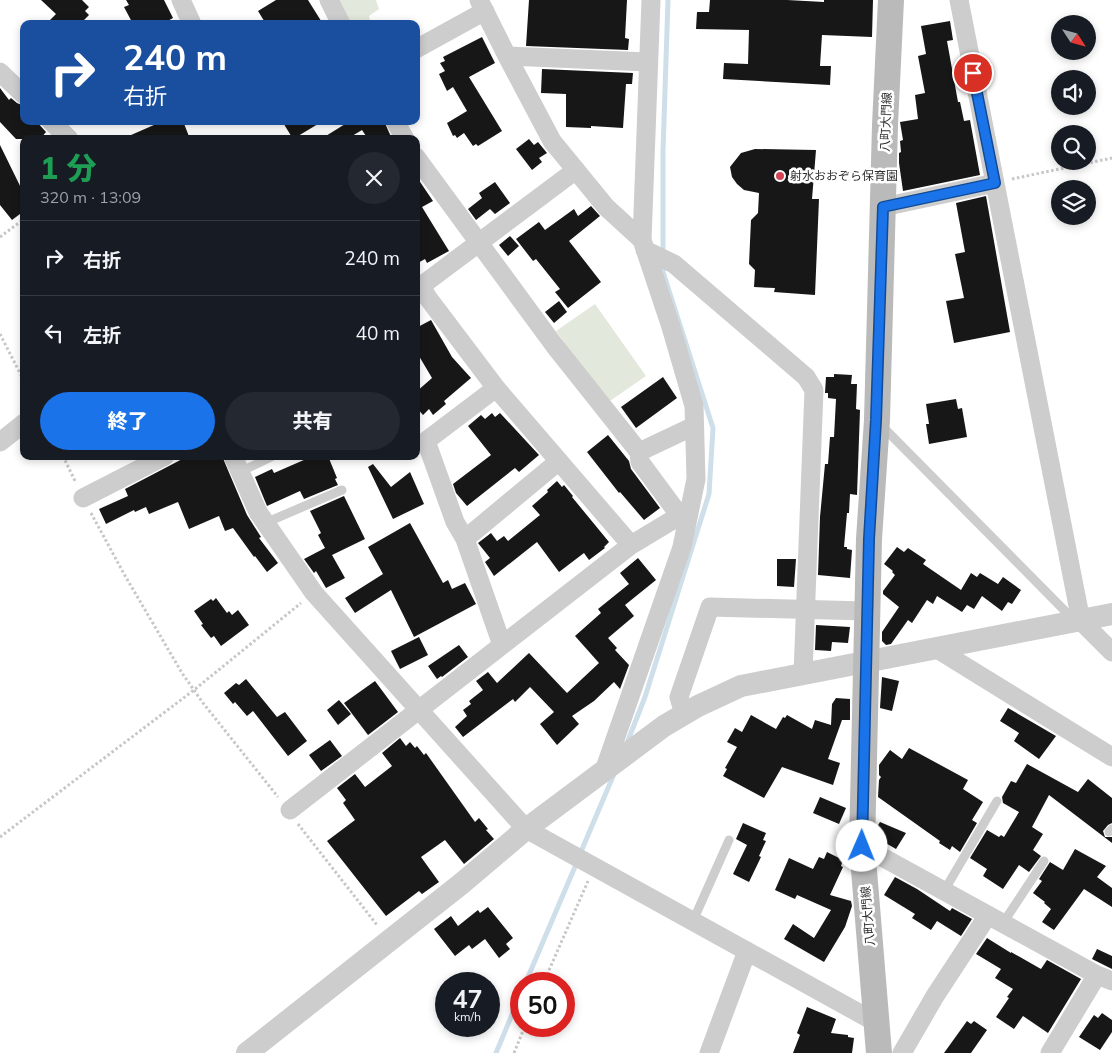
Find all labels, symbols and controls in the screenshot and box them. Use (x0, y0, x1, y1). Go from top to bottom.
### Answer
north arrow (1051, 15, 1096, 60)
map controls (1051, 15, 1096, 225)
text: 240 m (123, 35, 227, 79)
icon: right (40, 40, 105, 105)
pin (952, 52, 994, 94)
icon: arrive (959, 59, 987, 87)
button: sound (1051, 70, 1096, 115)
text: 右折 (123, 82, 167, 110)
street label: 八町大門線 (877, 92, 894, 152)
button: search (1051, 125, 1096, 170)
text: 1 分 (40, 149, 96, 187)
button: close (348, 152, 400, 204)
place label: 射水おおぞら保育園 (790, 168, 898, 183)
marker: 射水おおぞら保育園 (774, 170, 786, 182)
button: layers (1051, 180, 1096, 225)
text: 320 m · 13:09 (40, 187, 141, 207)
icon: right (40, 244, 68, 272)
text: 240 m (344, 246, 400, 270)
text: 右折 (83, 248, 121, 272)
icon: left (40, 319, 68, 347)
text: 40 m (356, 321, 400, 345)
text: 左折 (83, 323, 121, 347)
button: 終了 (40, 392, 215, 450)
button: 共有 (225, 392, 400, 450)
position arrow (835, 819, 887, 871)
street label: 八町大門線 (857, 885, 878, 947)
speed limit sign: 50 (510, 972, 575, 1037)
text: 47 (452, 983, 483, 1014)
text: km/h (454, 1009, 481, 1024)

